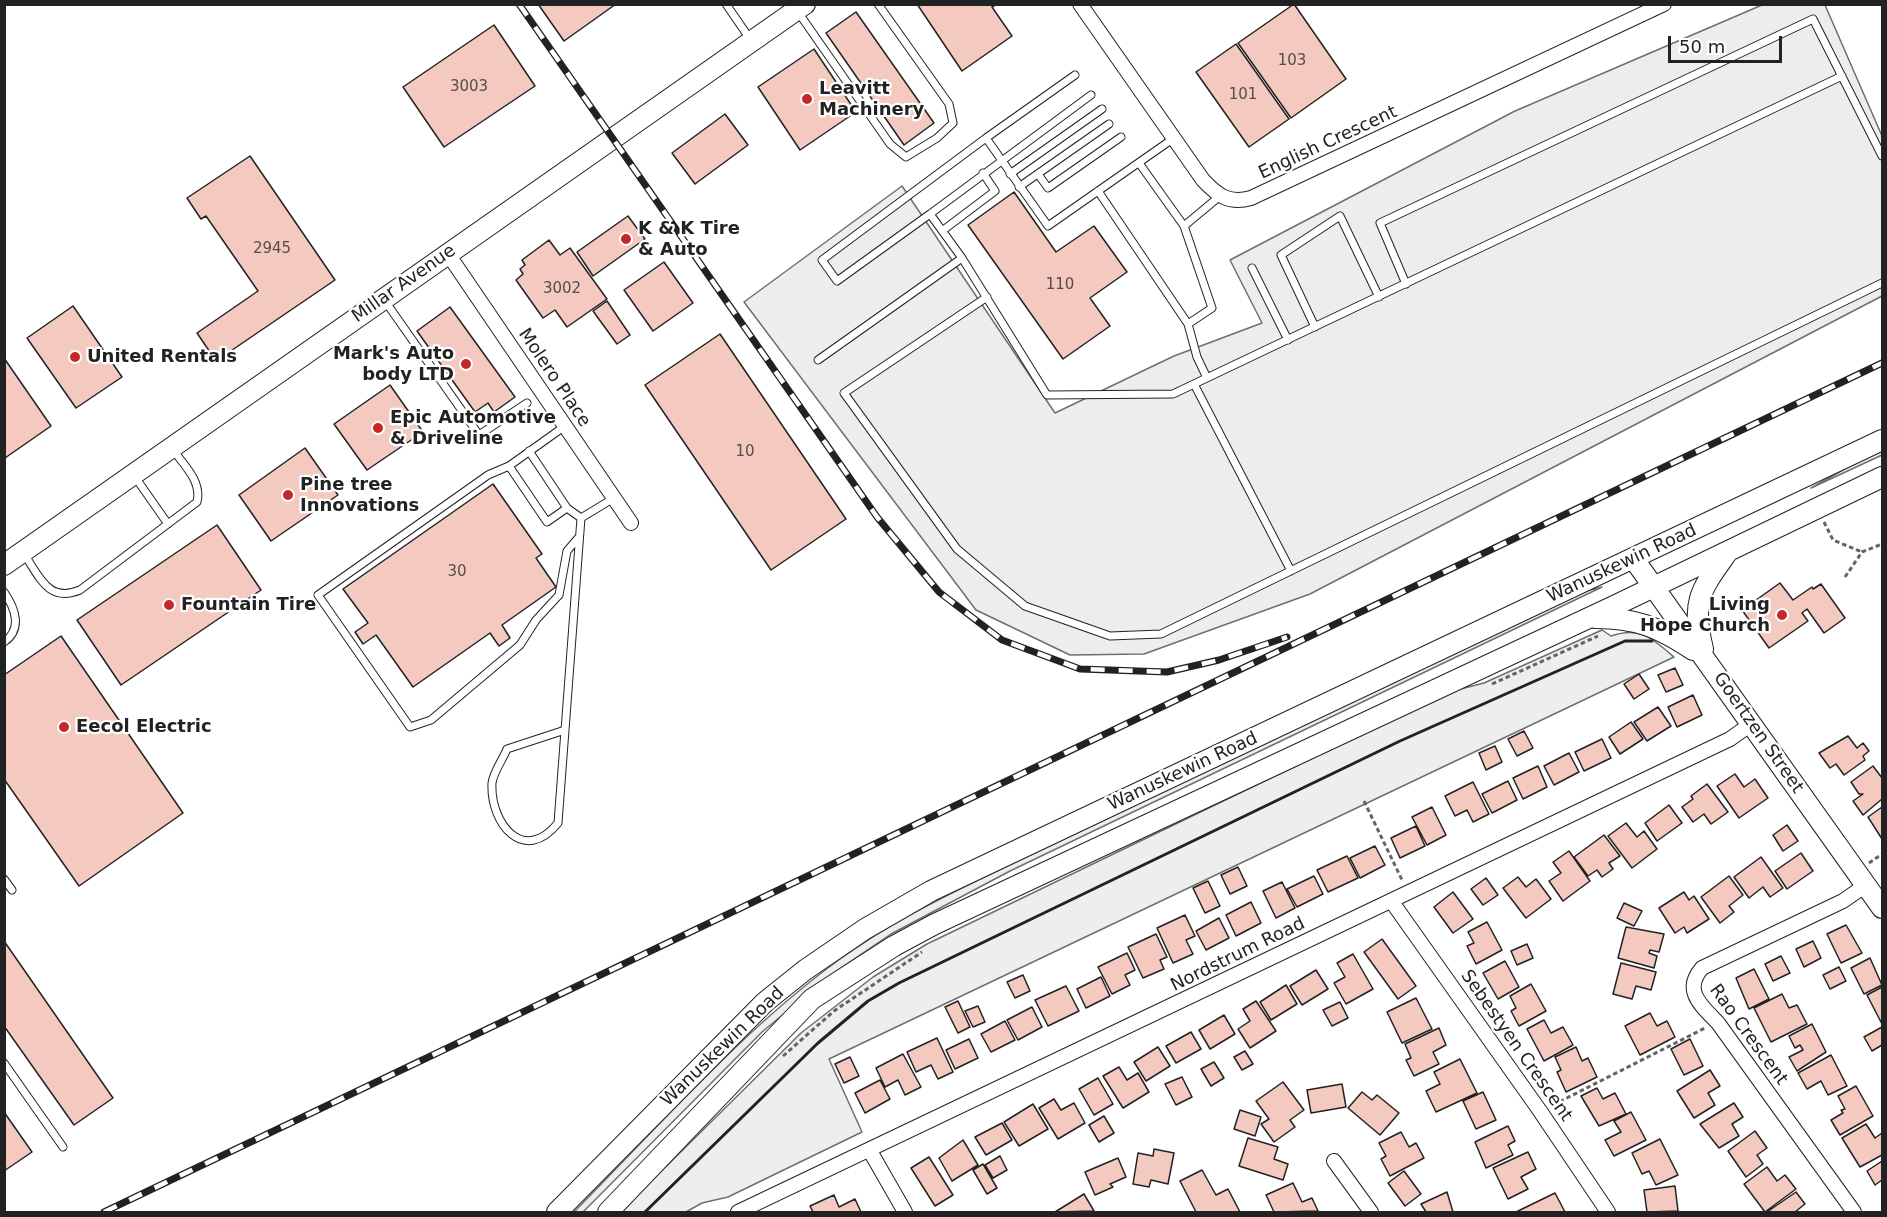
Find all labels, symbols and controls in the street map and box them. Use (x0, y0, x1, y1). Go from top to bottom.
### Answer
scale bar (1671, 24, 1785, 62)
text: 50 m (1679, 36, 1725, 57)
house number: 103 (1278, 52, 1306, 70)
house number: 3003 (450, 78, 488, 96)
place label: Leavitt Machinery (819, 78, 924, 121)
house number: 101 (1229, 86, 1257, 104)
marker: Leavitt Machinery (800, 92, 814, 106)
street label: English Crescent (1255, 101, 1401, 185)
place label: K & K Tire & Auto (638, 218, 740, 260)
marker: K & K Tire & Auto (619, 232, 633, 246)
house number: 2945 (253, 240, 291, 258)
street label: Millar Avenue (348, 240, 460, 328)
house number: 110 (1046, 276, 1074, 294)
house number: 3002 (543, 280, 581, 298)
street label: Molero Place (513, 325, 595, 431)
place label: Mark's Auto body LTD (333, 343, 454, 386)
place label: United Rentals (87, 346, 237, 368)
marker: United Rentals (68, 350, 82, 364)
marker: Mark's Auto body LTD (459, 357, 473, 371)
place label: Epic Automotive & Driveline (390, 407, 556, 450)
marker: Epic Automotive & Driveline (371, 421, 385, 435)
house number: 10 (735, 443, 755, 461)
place label: Pine tree Innovations (300, 474, 419, 516)
marker: Pine tree Innovations (281, 488, 295, 502)
street label: Wanuskewin Road (1544, 520, 1700, 608)
house number: 30 (447, 563, 467, 581)
place label: Fountain Tire (181, 594, 316, 616)
place label: Living Hope Church (1640, 594, 1770, 636)
marker: Fountain Tire (162, 598, 176, 612)
marker: Living Hope Church (1775, 608, 1789, 622)
street label: Goertzen Street (1708, 668, 1808, 798)
place label: Eecol Electric (76, 716, 212, 738)
marker: Eecol Electric (57, 720, 71, 734)
street label: Wanuskewin Road (1105, 728, 1261, 816)
street label: Nordstrum Road (1167, 913, 1309, 997)
street label: Sebestyen Crescent (1456, 966, 1576, 1126)
street label: Rao Crescent (1704, 980, 1792, 1090)
street label: Wanuskewin Road (657, 983, 789, 1111)

